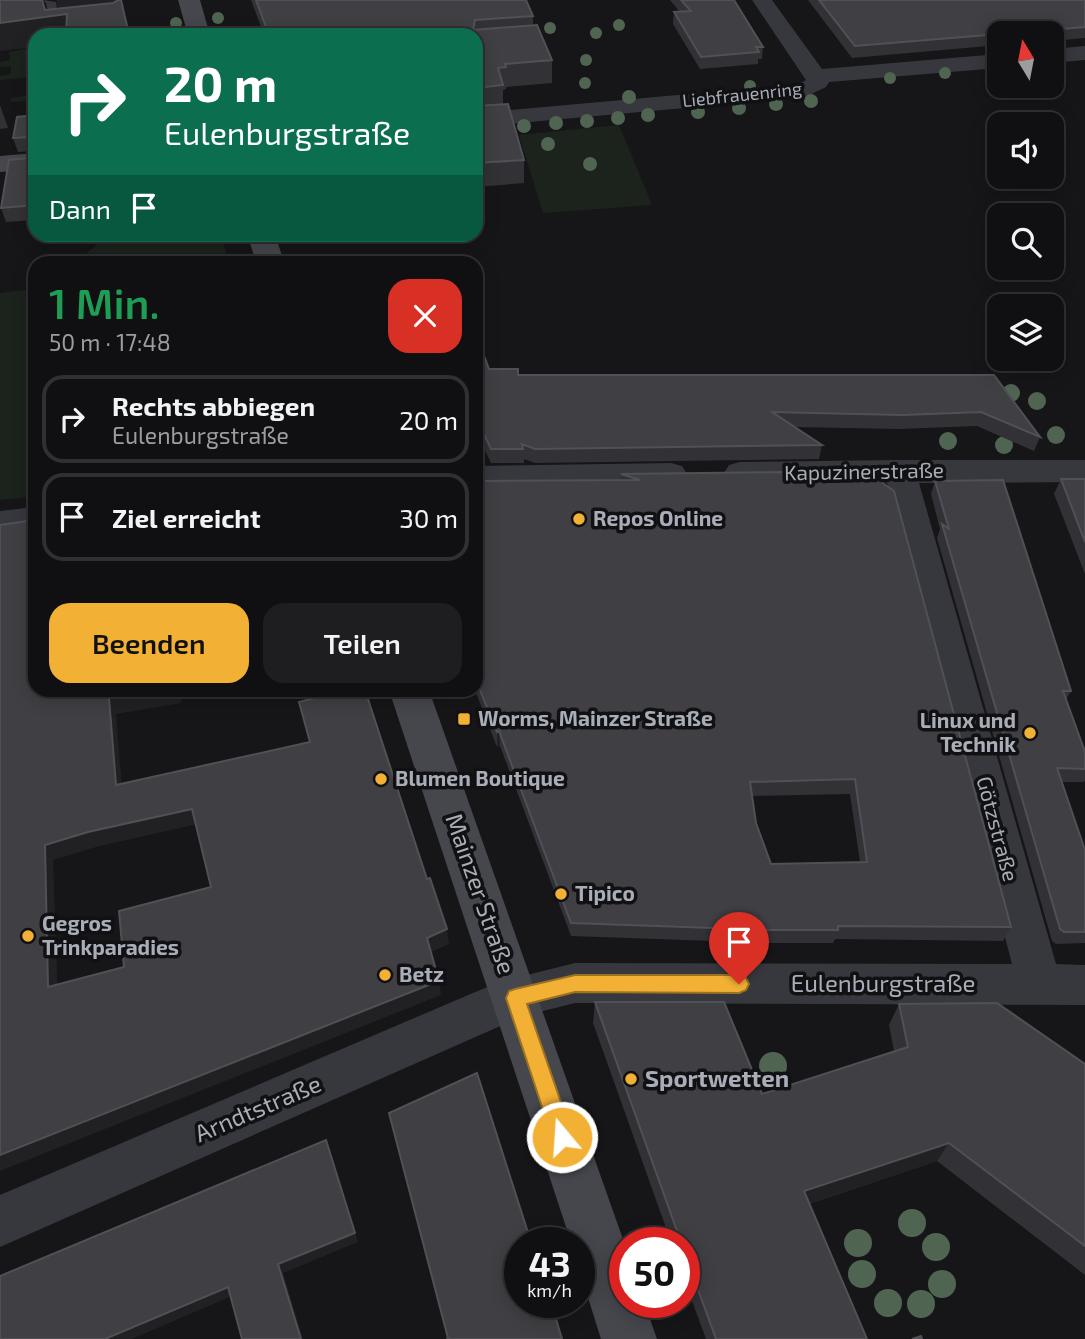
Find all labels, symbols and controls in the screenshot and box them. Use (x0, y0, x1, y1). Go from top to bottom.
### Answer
north arrow (987, 21, 1064, 98)
map controls (987, 21, 1064, 371)
text: 20 m (164, 53, 277, 112)
icon: right (49, 56, 140, 147)
street label: Liebfrauenring (681, 77, 803, 111)
button: sound (987, 112, 1064, 189)
text: Eulenburgstraße (164, 113, 410, 151)
icon: arrive (125, 189, 163, 227)
text: Dann (49, 193, 111, 224)
button: search (987, 203, 1064, 280)
text: 1 Min. (49, 277, 160, 327)
button: close (388, 279, 462, 353)
button: layers (987, 294, 1064, 371)
text: 50 m · 17:48 (49, 328, 171, 356)
text: Rechts abbiegen (112, 390, 315, 421)
icon: right (53, 400, 91, 438)
text: 20 m (399, 404, 458, 435)
text: Eulenburgstraße (112, 421, 289, 449)
street label: Kapuzinerstraße (784, 457, 944, 484)
icon: arrive (53, 498, 91, 536)
text: Ziel erreicht (112, 502, 261, 533)
text: 30 m (399, 502, 458, 533)
place label: Repos Online (593, 505, 723, 530)
marker: Repos Online (571, 511, 587, 527)
button: Beenden (49, 603, 249, 683)
button: Teilen (263, 603, 462, 683)
place label: Worms, Mainzer Straße (478, 705, 713, 730)
place label: Linux und Technik (920, 707, 1016, 756)
marker: Worms, Mainzer Straße (456, 711, 472, 727)
marker: Linux und Technik (1022, 725, 1038, 741)
place label: Blumen Boutique (395, 765, 565, 790)
marker: Blumen Boutique (373, 771, 389, 787)
street label: Götzstraße (972, 773, 1024, 884)
street label: Mainzer Straße (440, 809, 522, 978)
place label: Tipico (575, 880, 635, 905)
marker: Tipico (553, 886, 569, 902)
place label: Gegros Trinkparadies (42, 910, 179, 959)
pin (709, 912, 769, 984)
icon: arrive (720, 923, 758, 961)
marker: Gegros Trinkparadies (20, 928, 36, 944)
place label: Betz (399, 961, 444, 986)
marker: Betz (377, 967, 393, 983)
street label: Eulenburgstraße (791, 968, 975, 997)
place label: Sportwetten (645, 1063, 789, 1092)
street label: Arndtstraße (190, 1068, 325, 1147)
marker: Sportwetten (623, 1071, 639, 1087)
position arrow (525, 1100, 599, 1174)
speed limit sign: 50 (609, 1227, 700, 1318)
text: 43 (528, 1242, 571, 1284)
text: km/h (527, 1279, 572, 1301)

